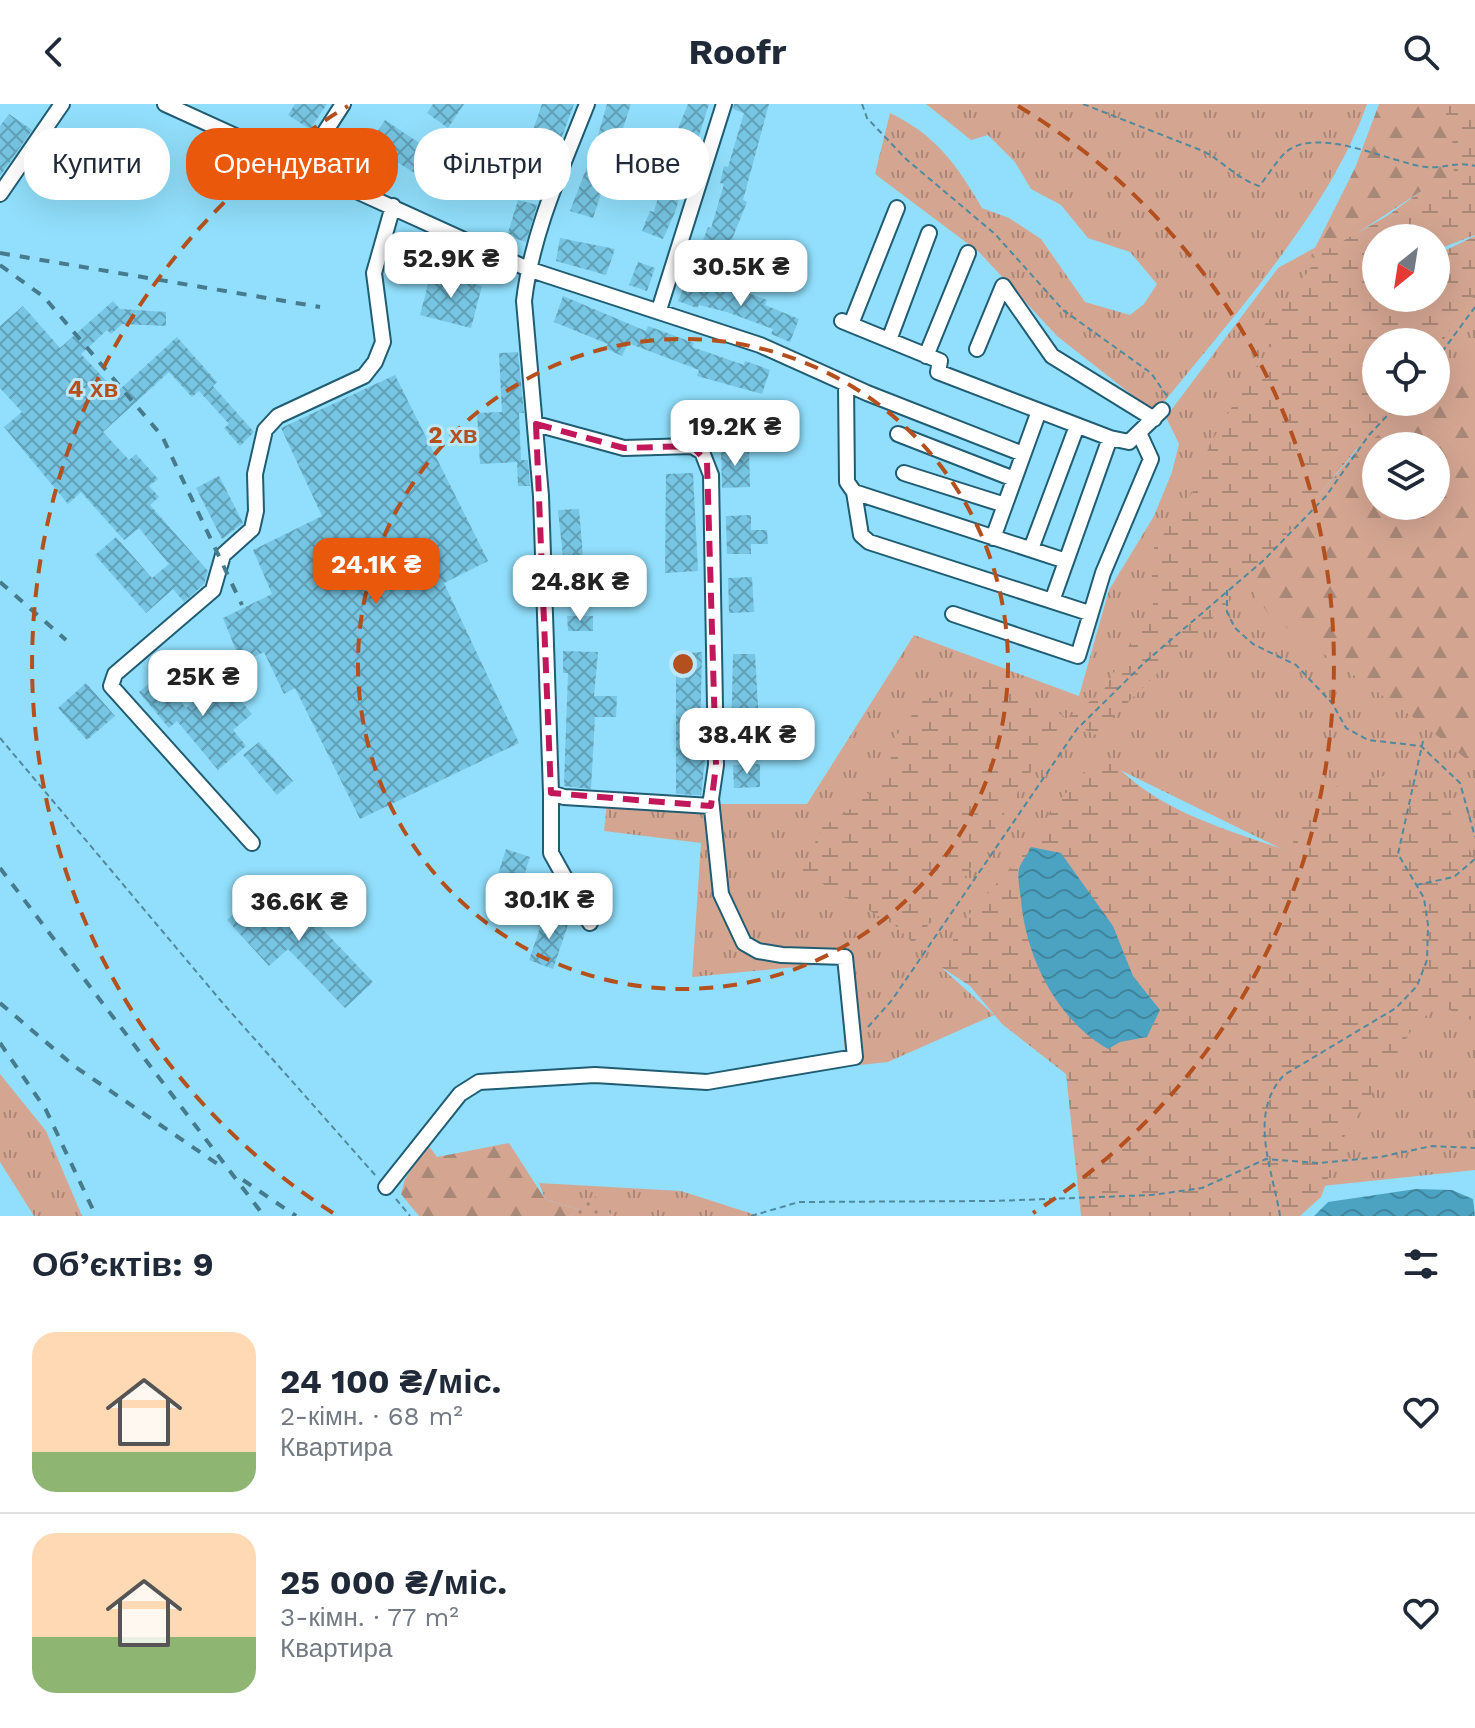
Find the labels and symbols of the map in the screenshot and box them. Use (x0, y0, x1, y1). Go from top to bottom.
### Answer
north arrow (1362, 224, 1450, 312)
pin: 52.9K ₴ (377, 232, 525, 300)
pin: 30.5K ₴ (667, 240, 815, 308)
text: 4 хв (68, 375, 118, 403)
pin: 19.2K ₴ (661, 400, 809, 468)
text: 2 хв (428, 421, 478, 449)
pin: 24.1K ₴ (302, 538, 450, 606)
pin: 24.8K ₴ (506, 555, 654, 623)
pin: 25K ₴ (147, 650, 259, 718)
centre of rings (669, 650, 697, 678)
pin: 38.4K ₴ (673, 708, 821, 776)
pin: 30.1K ₴ (475, 873, 623, 941)
pin: 36.6K ₴ (225, 875, 373, 943)

